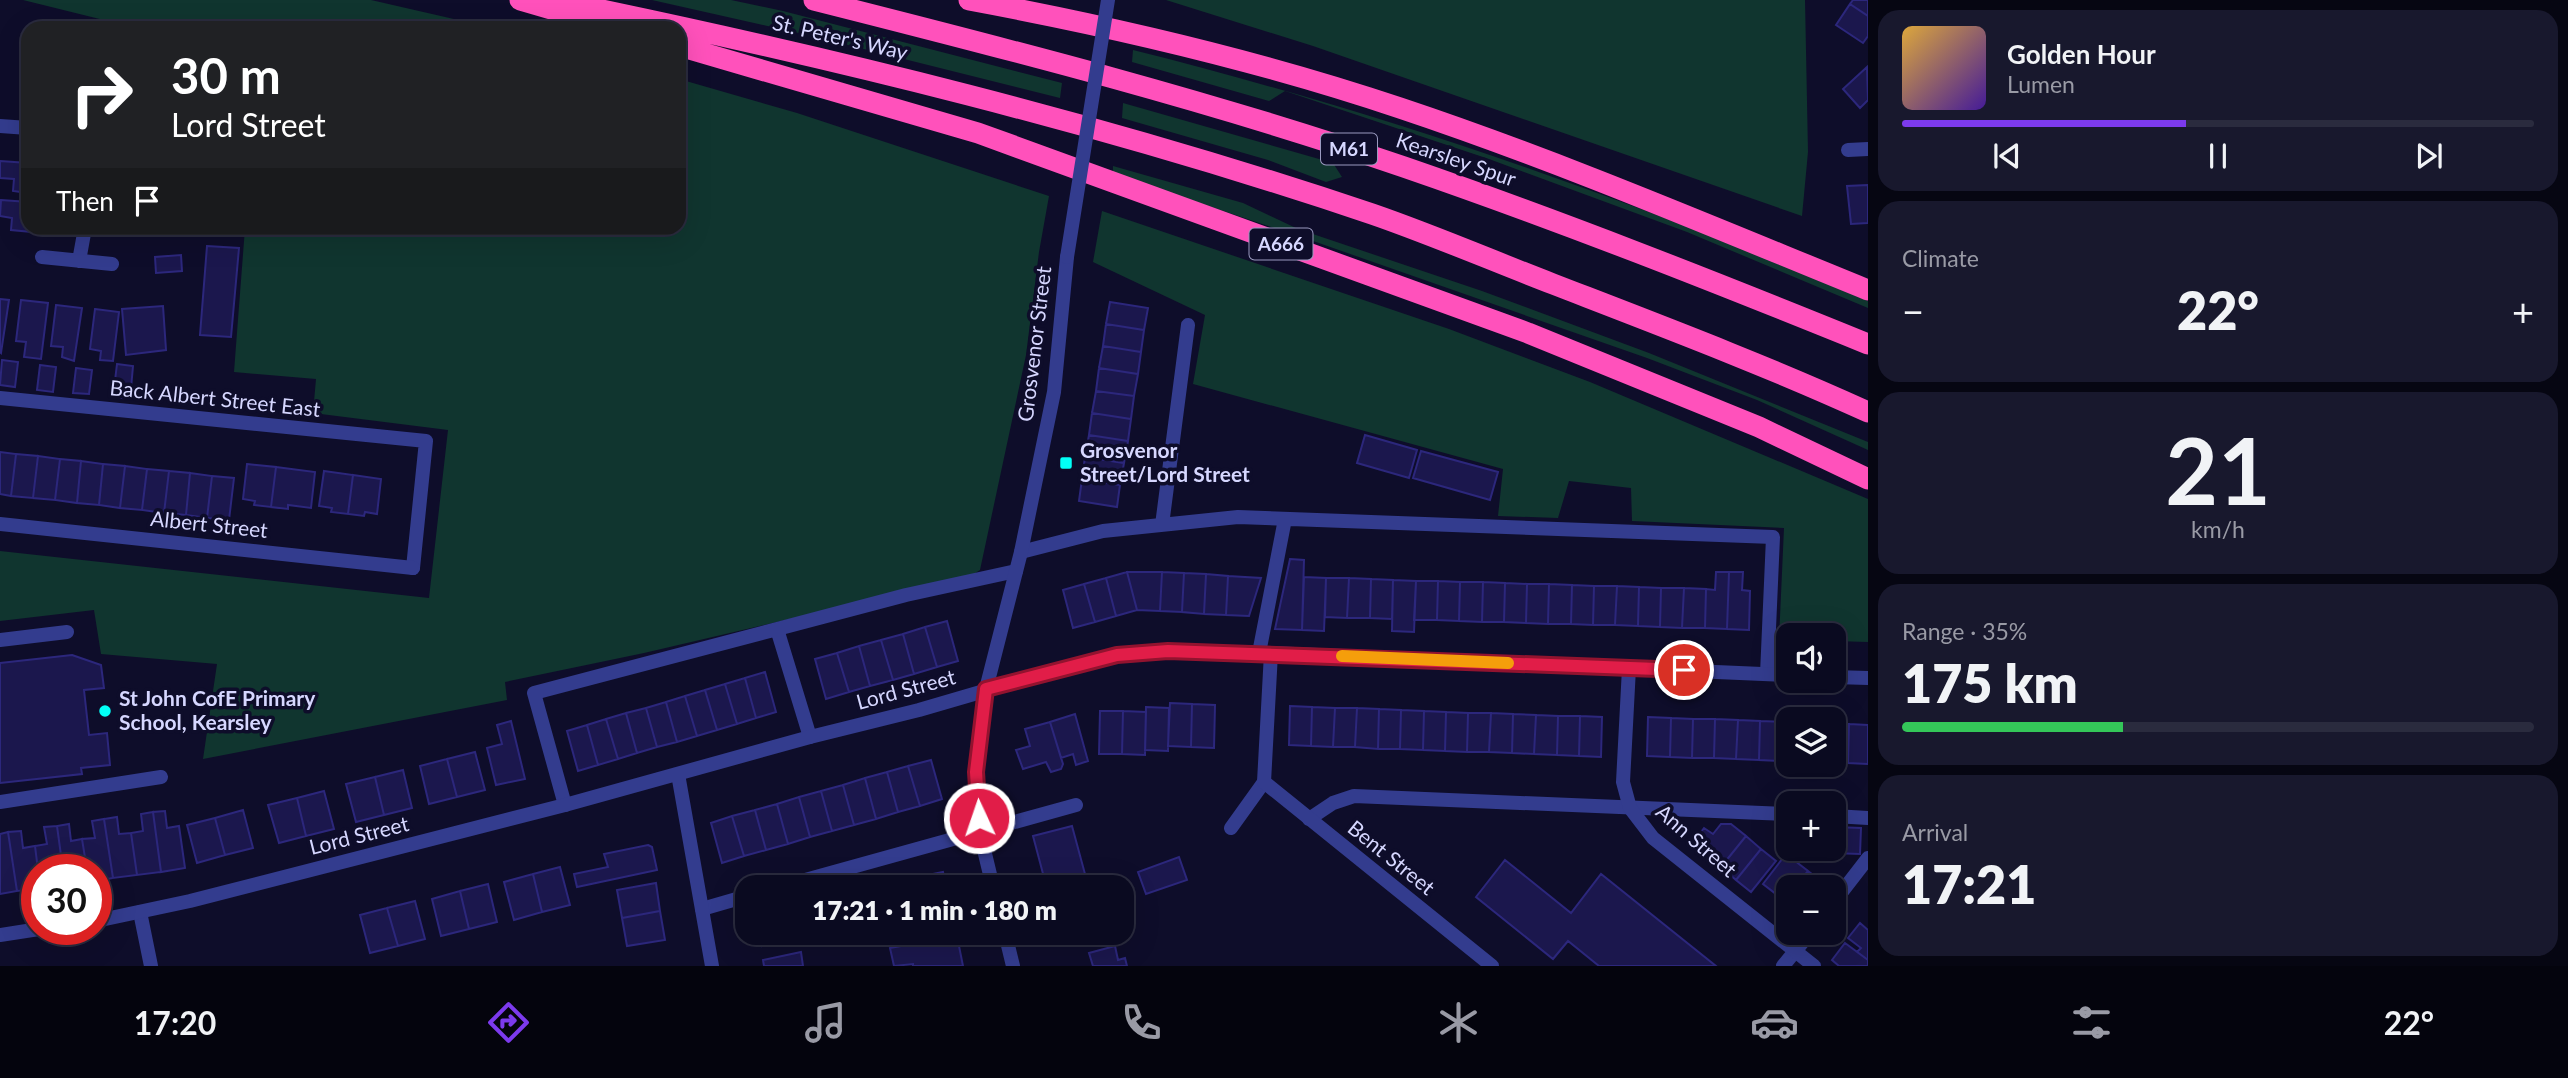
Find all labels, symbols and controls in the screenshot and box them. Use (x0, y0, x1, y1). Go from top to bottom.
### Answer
street label: St. Peter's Way (770, 9, 911, 64)
text: Golden Hour (2007, 38, 2156, 70)
text: 30 m (171, 46, 281, 104)
icon: right (56, 49, 147, 140)
text: Lumen (2007, 70, 2075, 98)
text: Lord Street (171, 105, 326, 144)
street label: Kearsley Spur (1393, 126, 1520, 191)
road number: M61 (1321, 134, 1377, 164)
icon: previous (1988, 137, 2026, 175)
icon: pause (2199, 137, 2237, 175)
icon: next (2410, 137, 2448, 175)
icon: arrive (128, 182, 166, 220)
text: Then (56, 185, 114, 217)
road number: A666 (1250, 228, 1312, 260)
text: Climate (1902, 244, 1979, 272)
street label: Grosvenor Street (1012, 264, 1056, 423)
text: 22° (2177, 279, 2259, 341)
text: − (1902, 288, 1924, 334)
text: + (2512, 288, 2534, 334)
street label: Back Albert Street East (109, 374, 322, 421)
text: 21 (2165, 415, 2271, 524)
place label: Grosvenor Street/Lord Street (1080, 437, 1250, 486)
marker: Grosvenor Street/Lord Street (1058, 455, 1074, 471)
street label: Albert Street (149, 505, 270, 542)
text: km/h (2191, 515, 2245, 543)
text: Range · 35% (1902, 617, 2027, 645)
map controls (1776, 623, 1846, 945)
button: sound (1776, 623, 1846, 693)
pin (1654, 640, 1714, 700)
icon: arrive (1665, 651, 1703, 689)
text: 175 km (1902, 652, 2078, 714)
street label: Lord Street (853, 663, 958, 714)
place label: St John CofE Primary School, Kearsley (119, 685, 316, 734)
marker: St John CofE Primary School, Kearsley (97, 703, 113, 719)
button: layers (1776, 707, 1846, 777)
position arrow (942, 781, 1016, 855)
button: + (1776, 791, 1846, 861)
street label: Ann Street (1652, 798, 1743, 882)
street label: Lord Street (306, 810, 411, 859)
street label: Bent Street (1344, 814, 1441, 900)
text: Arrival (1902, 818, 1968, 846)
text: 17:21 (1902, 853, 2036, 915)
speed limit sign: 30 (21, 854, 112, 945)
button: − (1776, 875, 1846, 945)
text: 17:21 · 1 min · 180 m (812, 894, 1057, 926)
icon: directions (484, 998, 533, 1047)
icon: music (801, 998, 850, 1047)
icon: phone (1117, 998, 1166, 1047)
icon: climate (1434, 998, 1483, 1047)
icon: car (1750, 998, 1799, 1047)
icon: filters (2067, 998, 2116, 1047)
text: 17:20 (134, 1003, 216, 1042)
text: 22° (2384, 1003, 2434, 1042)

